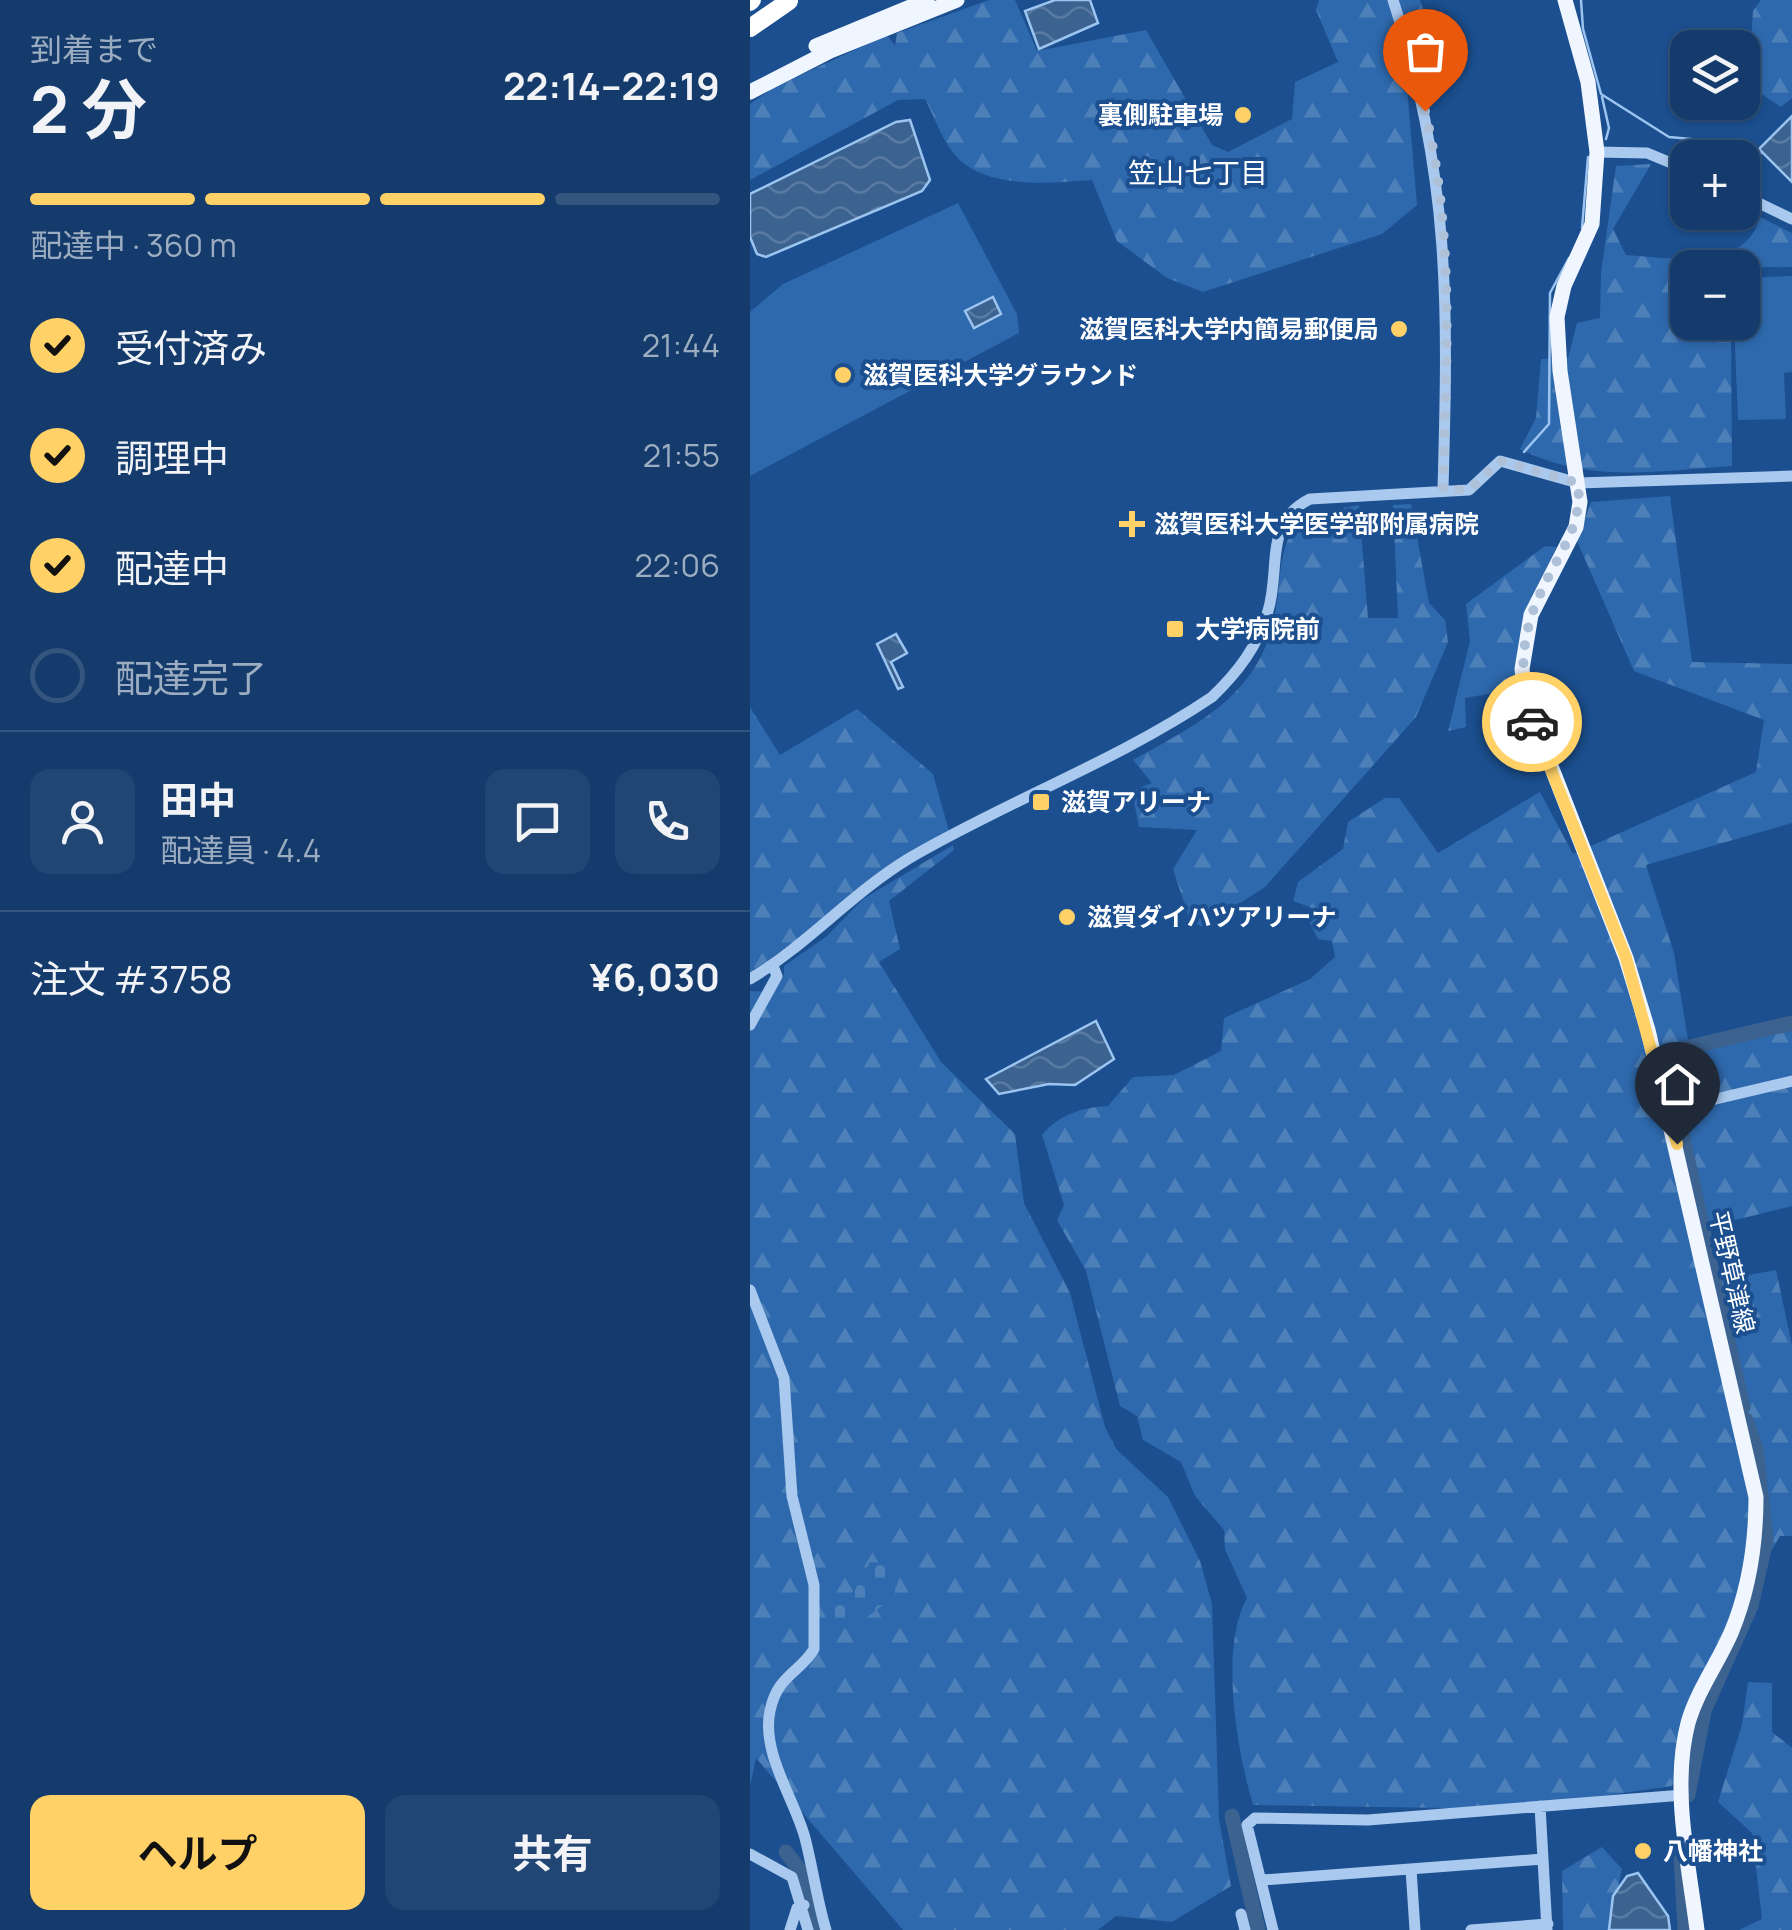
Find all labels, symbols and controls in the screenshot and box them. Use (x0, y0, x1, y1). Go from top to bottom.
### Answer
pin (1383, 9, 1468, 112)
icon: bag (1398, 24, 1453, 79)
text: 到着まで (30, 27, 158, 71)
map controls (1670, 30, 1760, 340)
button: layers (1670, 30, 1760, 120)
text: 22:14–22:19 (503, 59, 720, 111)
text: 2 分 (30, 64, 147, 153)
place label: 裏側駐車場 (1098, 97, 1223, 132)
marker: 裏側駐車場 (1232, 104, 1254, 126)
button: + (1670, 140, 1760, 230)
district label: 笠山七丁目 (1128, 153, 1268, 191)
text: 配達中 · 360 m (30, 223, 237, 267)
button: − (1670, 250, 1760, 340)
place label: 滋賀医科大学内簡易郵便局 (1079, 311, 1379, 346)
icon: check (30, 318, 85, 373)
marker: 滋賀医科大学内簡易郵便局 (1388, 318, 1410, 340)
text: 受付済み (115, 321, 267, 373)
text: 21:44 (642, 323, 720, 367)
place label: 滋賀医科大学グラウンド (863, 357, 1138, 392)
marker: 滋賀医科大学グラウンド (832, 364, 854, 386)
icon: check (30, 428, 85, 483)
text: 調理中 (115, 431, 229, 483)
text: 21:55 (643, 433, 720, 477)
place label: 滋賀医科大学医学部附属病院 (1154, 506, 1479, 541)
marker: 滋賀医科大学医学部附属病院 (1119, 511, 1145, 537)
icon: check (30, 538, 85, 593)
text: 配達中 (115, 541, 229, 593)
text: 22:06 (635, 543, 720, 587)
place label: 大学病院前 (1195, 611, 1320, 646)
marker: 大学病院前 (1164, 618, 1186, 640)
text: 配達完了 (115, 651, 267, 703)
courier (1482, 672, 1582, 772)
icon: car (1505, 695, 1560, 750)
button: person (30, 769, 135, 874)
button: chat (485, 769, 590, 874)
button: phone (615, 769, 720, 874)
text: 田中 (160, 773, 236, 825)
place label: 滋賀アリーナ (1061, 784, 1211, 819)
marker: 滋賀アリーナ (1030, 791, 1052, 813)
text: 配達員 · 4.4 (160, 828, 321, 872)
place label: 滋賀ダイハツアリーナ (1087, 899, 1337, 934)
marker: 滋賀ダイハツアリーナ (1056, 906, 1078, 928)
text: ¥6,030 (590, 950, 720, 1002)
text: 注文 #3758 (30, 952, 233, 1004)
pin (1635, 1042, 1720, 1145)
icon: home (1650, 1057, 1705, 1112)
street label: 平野草津線 (1701, 1207, 1764, 1337)
button: ヘルプ (30, 1795, 365, 1910)
button: 共有 (385, 1795, 720, 1910)
place label: 八幡神社 (1663, 1833, 1763, 1868)
marker: 八幡神社 (1632, 1840, 1654, 1862)

